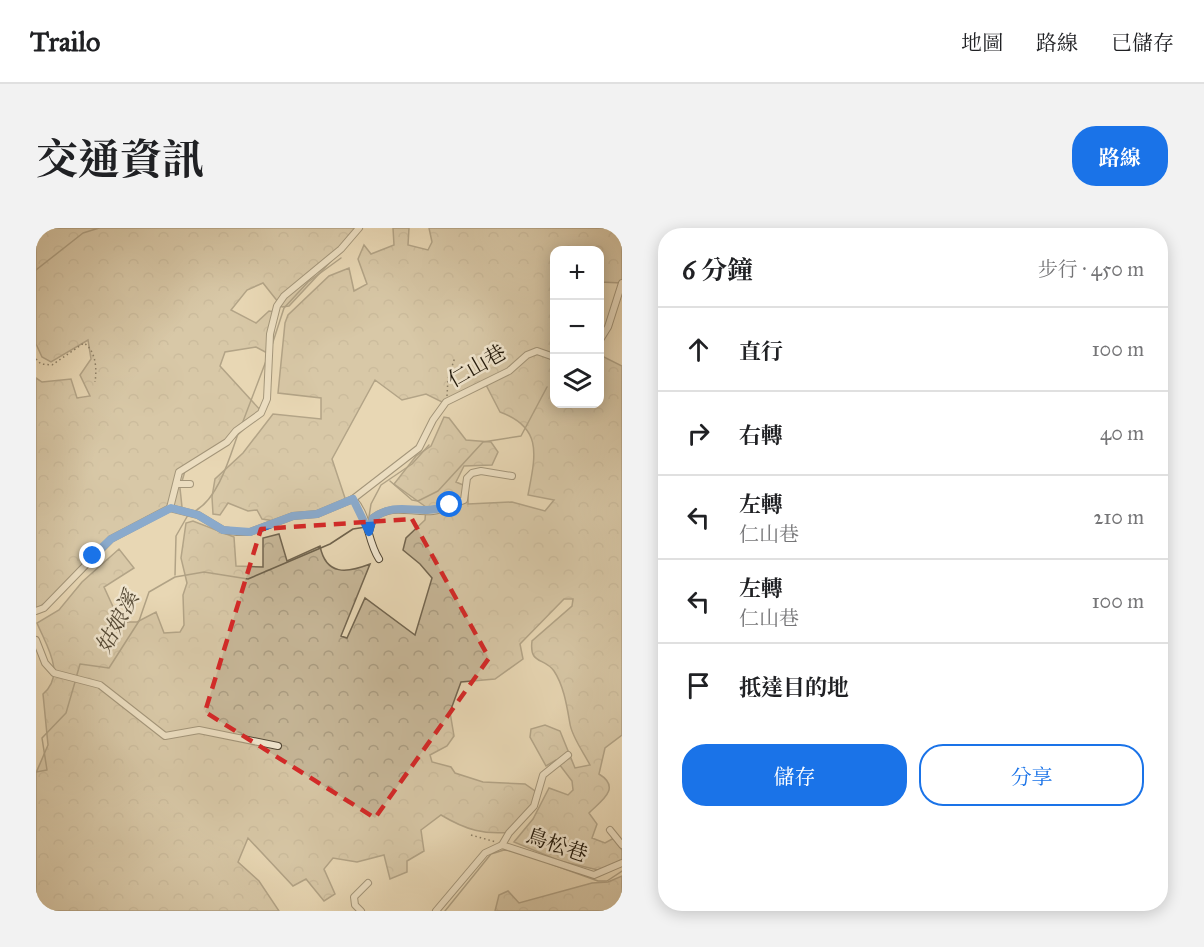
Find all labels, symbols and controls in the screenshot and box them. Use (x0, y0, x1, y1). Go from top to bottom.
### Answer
text: Trailo (30, 24, 100, 59)
text: 地圖 (961, 30, 1003, 56)
text: 路線 (1036, 30, 1078, 56)
text: 已儲存 (1111, 30, 1174, 56)
button: 路線 (1072, 126, 1168, 186)
text: 交通資訊 (36, 134, 204, 186)
map controls (550, 246, 604, 408)
button: + (550, 246, 604, 300)
text: 6 分鐘 (682, 254, 753, 286)
text: 步行 · 450 m (1038, 257, 1144, 281)
button: − (550, 300, 604, 354)
icon: ahead (682, 333, 715, 366)
text: 100 m (1092, 337, 1144, 361)
text: 直行 (739, 338, 783, 365)
street label: 仁山巷 (443, 339, 511, 393)
button: layers (550, 354, 604, 408)
icon: right (682, 417, 715, 450)
text: 40 m (1100, 421, 1144, 445)
text: 右轉 (739, 422, 783, 449)
route start (436, 491, 462, 517)
text: 左轉 (739, 491, 783, 518)
icon: left (682, 501, 715, 534)
text: 210 m (1094, 505, 1144, 529)
text: 仁山巷 (739, 522, 799, 546)
route end (79, 542, 105, 568)
text: 左轉 (739, 575, 783, 602)
water label: 姑娘溪 (90, 585, 145, 657)
icon: left (682, 585, 715, 618)
text: 100 m (1092, 589, 1144, 613)
text: 仁山巷 (739, 606, 799, 630)
icon: arrive (682, 669, 715, 702)
text: 抵達目的地 (739, 674, 849, 701)
button: 儲存 (682, 744, 907, 806)
button: 分享 (919, 744, 1144, 806)
street label: 鳥松巷 (523, 822, 591, 868)

